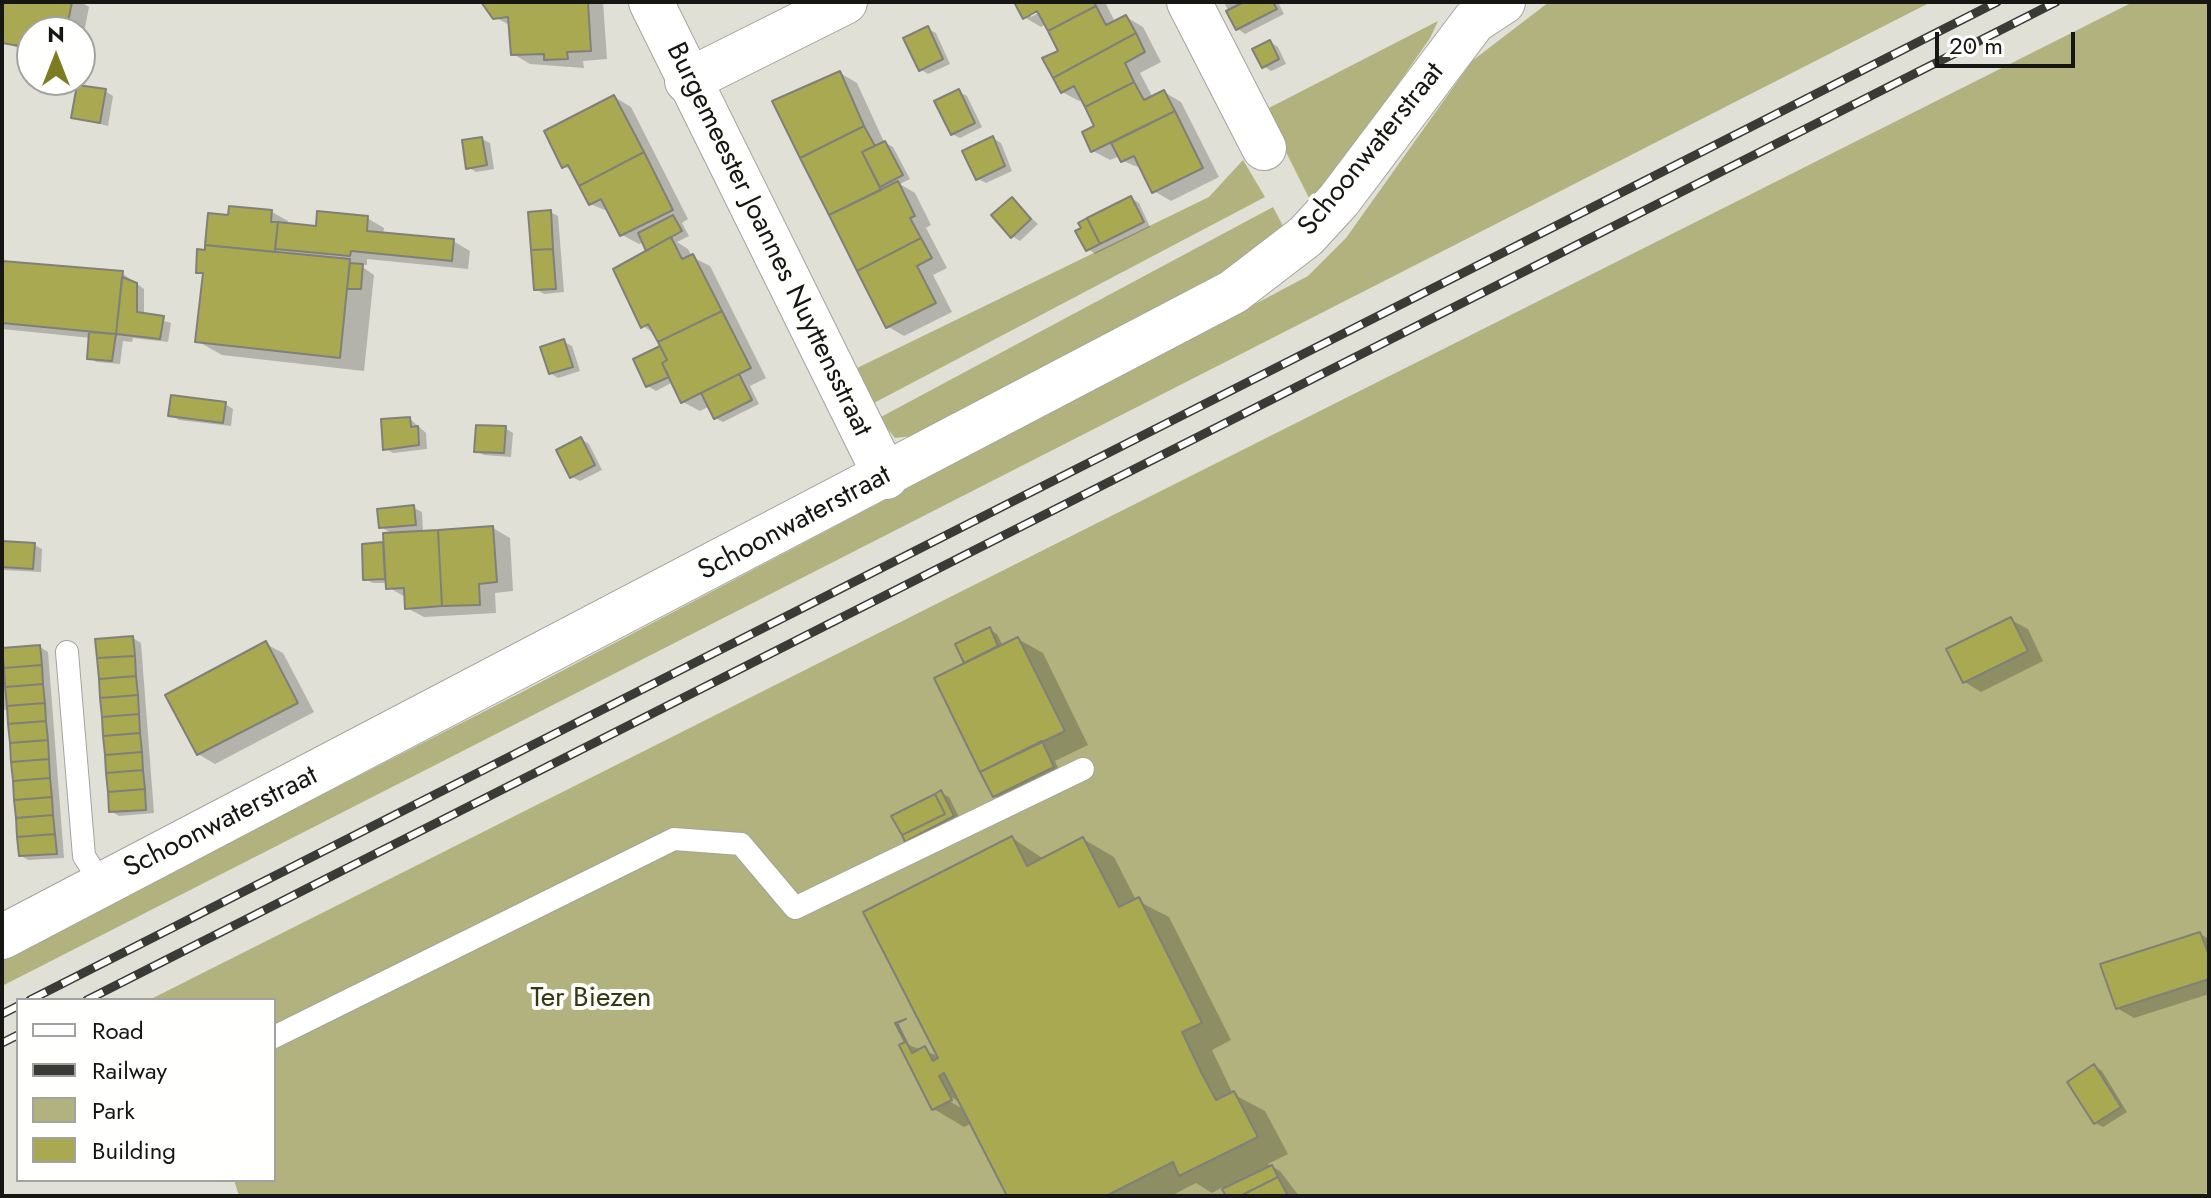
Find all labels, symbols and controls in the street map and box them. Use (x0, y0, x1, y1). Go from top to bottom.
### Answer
north arrow (16, 16, 96, 96)
scale bar (1939, 16, 2079, 66)
text: N (47, 18, 65, 50)
text: 20 m (1949, 28, 2003, 63)
street label: Burgemeester Joannes Nuyttensstraat (658, 38, 878, 442)
street label: Schoonwaterstraat (1292, 57, 1452, 243)
street label: Schoonwaterstraat (693, 459, 897, 589)
street label: Schoonwaterstraat (118, 760, 324, 886)
park label: Ter Biezen (530, 982, 652, 1016)
legend (16, 998, 276, 1182)
text: Road (92, 1013, 144, 1048)
text: Railway (92, 1053, 167, 1088)
text: Park (92, 1093, 135, 1128)
text: Building (92, 1133, 176, 1168)

